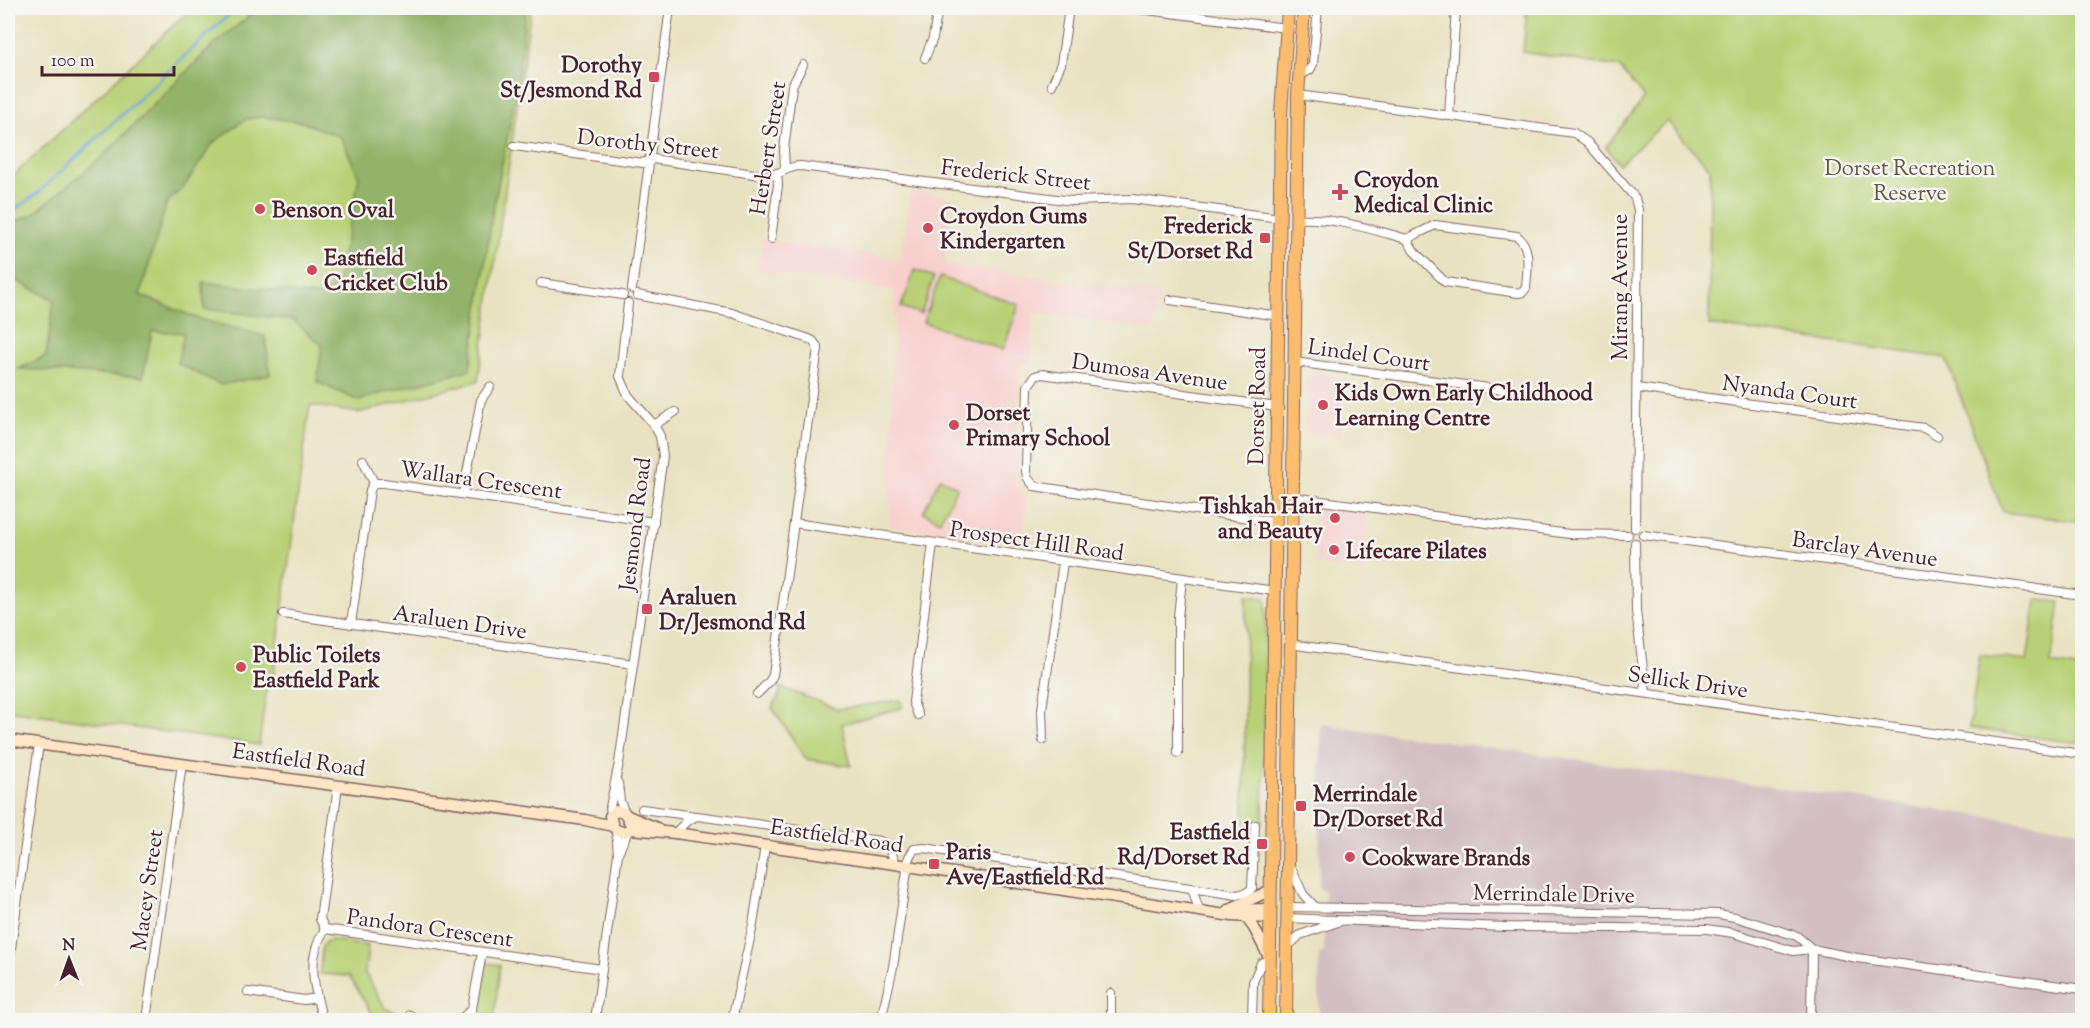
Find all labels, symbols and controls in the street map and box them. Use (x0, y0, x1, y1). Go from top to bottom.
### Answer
scale bar (42, 39, 174, 77)
text: 100 m (51, 49, 95, 75)
place label: Dorothy St/Jesmond Rd (500, 51, 643, 108)
marker: Dorothy St/Jesmond Rd (647, 70, 661, 84)
street label: Herbert Street (744, 79, 796, 218)
street label: Dorothy Street (575, 123, 721, 169)
street label: Frederick Street (939, 153, 1093, 201)
park label: Dorset Recreation Reserve (1824, 154, 1996, 211)
place label: Croydon Medical Clinic (1354, 166, 1493, 223)
marker: Croydon Medical Clinic (1331, 183, 1349, 201)
place label: Benson Oval (272, 196, 395, 228)
marker: Benson Oval (253, 202, 267, 216)
place label: Croydon Gums Kindergarten (940, 202, 1087, 259)
place label: Frederick St/Dorset Rd (1128, 212, 1254, 269)
street label: Mirang Avenue (1606, 214, 1638, 360)
marker: Croydon Gums Kindergarten (921, 221, 935, 235)
marker: Frederick St/Dorset Rd (1258, 231, 1272, 245)
place label: Eastfield Cricket Club (324, 244, 448, 301)
marker: Eastfield Cricket Club (305, 263, 319, 277)
street label: Lindel Court (1305, 333, 1432, 381)
street label: Dumosa Avenue (1070, 347, 1230, 401)
street label: Dorset Road (1242, 347, 1276, 465)
street label: Nyanda Court (1720, 369, 1860, 419)
place label: Kids Own Early Childhood Learning Centre (1335, 379, 1594, 436)
marker: Kids Own Early Childhood Learning Centre (1316, 398, 1330, 412)
place label: Dorset Primary School (966, 399, 1111, 456)
marker: Dorset Primary School (947, 418, 961, 432)
street label: Wallara Crescent (397, 455, 564, 509)
street label: Jesmond Road (613, 456, 661, 594)
place label: Tishkah Hair and Beauty (1199, 492, 1324, 549)
marker: Tishkah Hair and Beauty (1328, 511, 1342, 525)
street label: Prospect Hill Road (947, 515, 1126, 571)
street label: Barclay Avenue (1790, 525, 1940, 577)
place label: Lifecare Pilates (1346, 537, 1487, 569)
marker: Lifecare Pilates (1327, 543, 1341, 557)
place label: Araluen Dr/Jesmond Rd (659, 583, 806, 640)
street label: Araluen Drive (390, 599, 529, 649)
marker: Araluen Dr/Jesmond Rd (640, 602, 654, 616)
place label: Public Toilets Eastfield Park (253, 641, 381, 698)
marker: Public Toilets Eastfield Park (234, 660, 248, 674)
street label: Sellick Drive (1625, 660, 1750, 708)
street label: Eastfield Road (230, 737, 367, 787)
place label: Merrindale Dr/Dorset Rd (1313, 780, 1444, 837)
marker: Merrindale Dr/Dorset Rd (1294, 799, 1308, 813)
street label: Eastfield Road (768, 813, 905, 863)
place label: Eastfield Rd/Dorset Rd (1118, 818, 1251, 875)
street label: Macey Street (125, 827, 173, 953)
marker: Eastfield Rd/Dorset Rd (1255, 837, 1269, 851)
place label: Paris Ave/Eastfield Rd (946, 838, 1105, 895)
place label: Cookware Brands (1362, 844, 1531, 876)
marker: Cookware Brands (1343, 850, 1357, 864)
marker: Paris Ave/Eastfield Rd (927, 857, 941, 871)
street label: Merrindale Drive (1473, 879, 1635, 913)
street label: Pandora Crescent (344, 902, 515, 958)
north arrow (39, 929, 99, 989)
text: N (62, 935, 76, 958)

